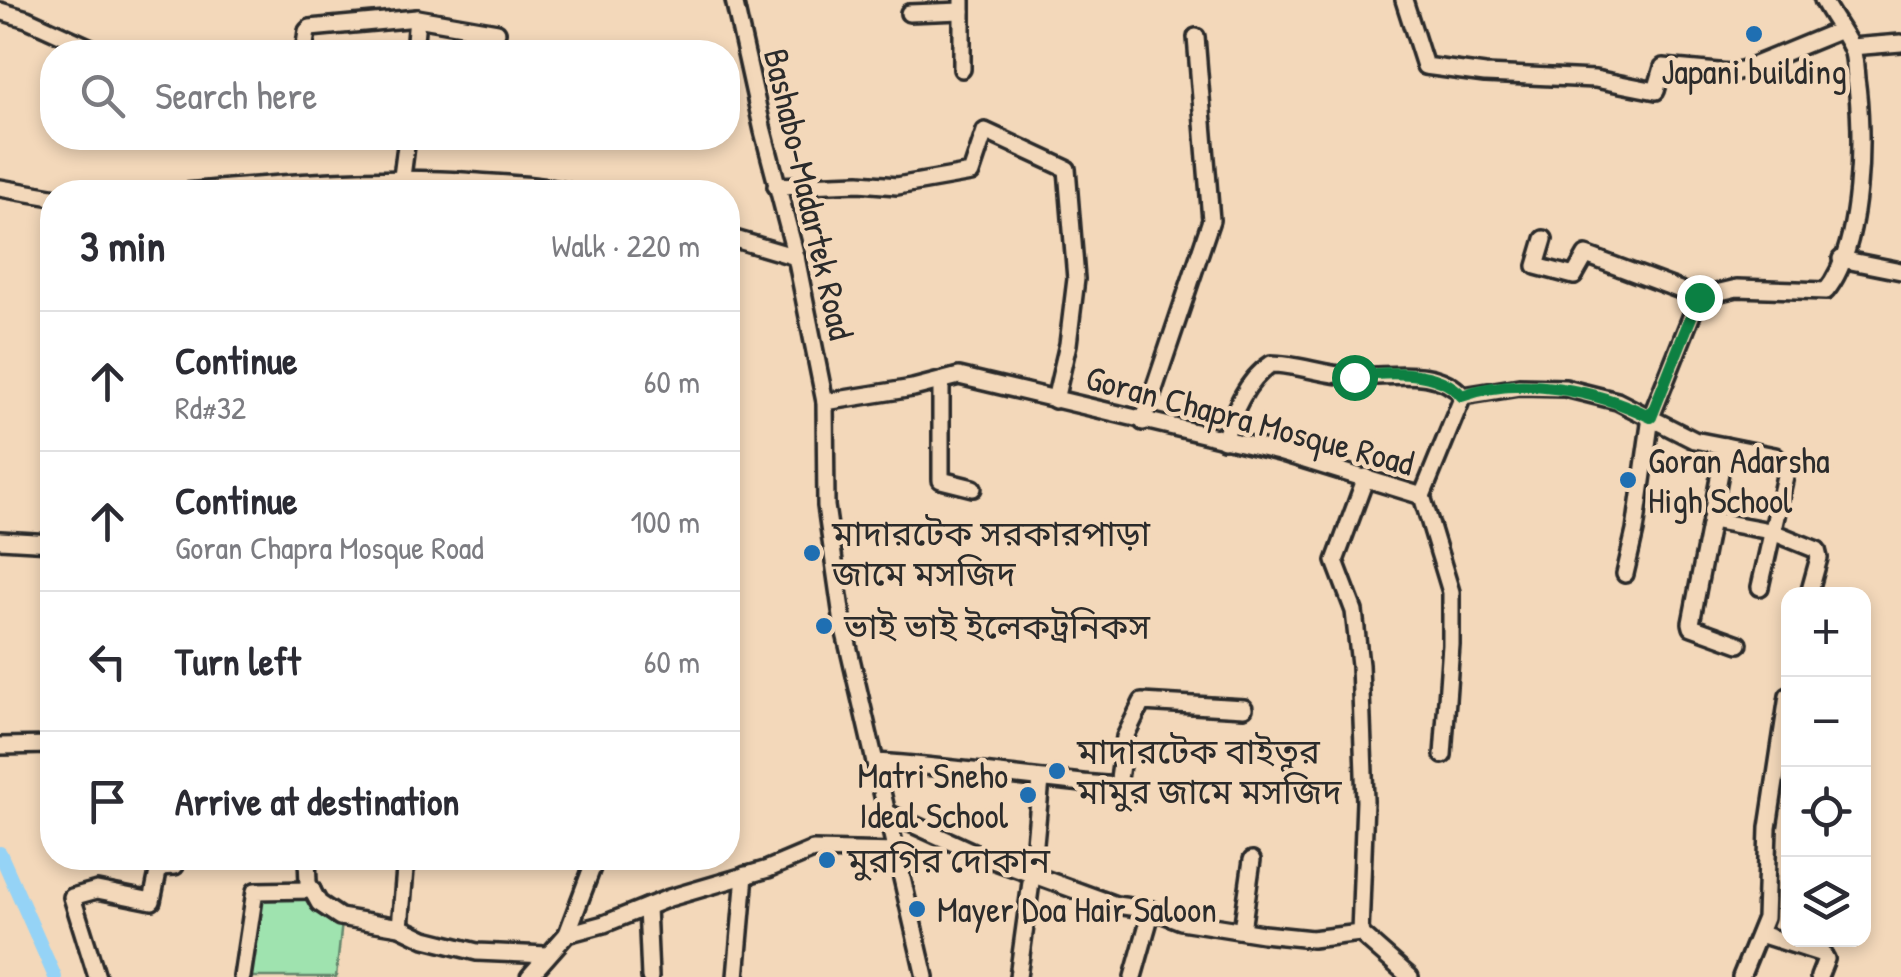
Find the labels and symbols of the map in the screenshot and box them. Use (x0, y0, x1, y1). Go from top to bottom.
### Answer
marker: Japani building (1743, 23, 1765, 45)
street label: Bashabo-Madartek Road (753, 44, 865, 344)
place label: Japani building (1661, 48, 1847, 95)
route end (1677, 275, 1723, 321)
street label: Goran Chapra Mosque Road (1081, 354, 1419, 486)
route start (1332, 355, 1378, 401)
place label: Goran Adarsha High School (1648, 437, 1830, 524)
marker: Goran Adarsha High School (1617, 469, 1639, 491)
place label: মাদারটেক সরকারপাড়া জামে মসজিদ (831, 510, 1151, 597)
marker: মাদারটেক সরকারপাড়া জামে মসজিদ (801, 542, 823, 564)
place label: ভাই ভাই ইলেকট্রনিকস (843, 603, 1151, 650)
marker: ভাই ভাই ইলেকট্রনিকস (813, 615, 835, 637)
place label: মাদারটেক বাইতুর মামুর জামে মসজিদ (1076, 728, 1342, 815)
place label: Matri Sneho Ideal School (857, 752, 1009, 839)
marker: মাদারটেক বাইতুর মামুর জামে মসজিদ (1046, 760, 1068, 782)
marker: Matri Sneho Ideal School (1017, 784, 1039, 806)
place label: মুরগির দোকান (846, 837, 1051, 884)
marker: মুরগির দোকান (816, 849, 838, 871)
place label: Mayer Doa Hair Saloon (937, 886, 1217, 933)
marker: Mayer Doa Hair Saloon (906, 898, 928, 920)

